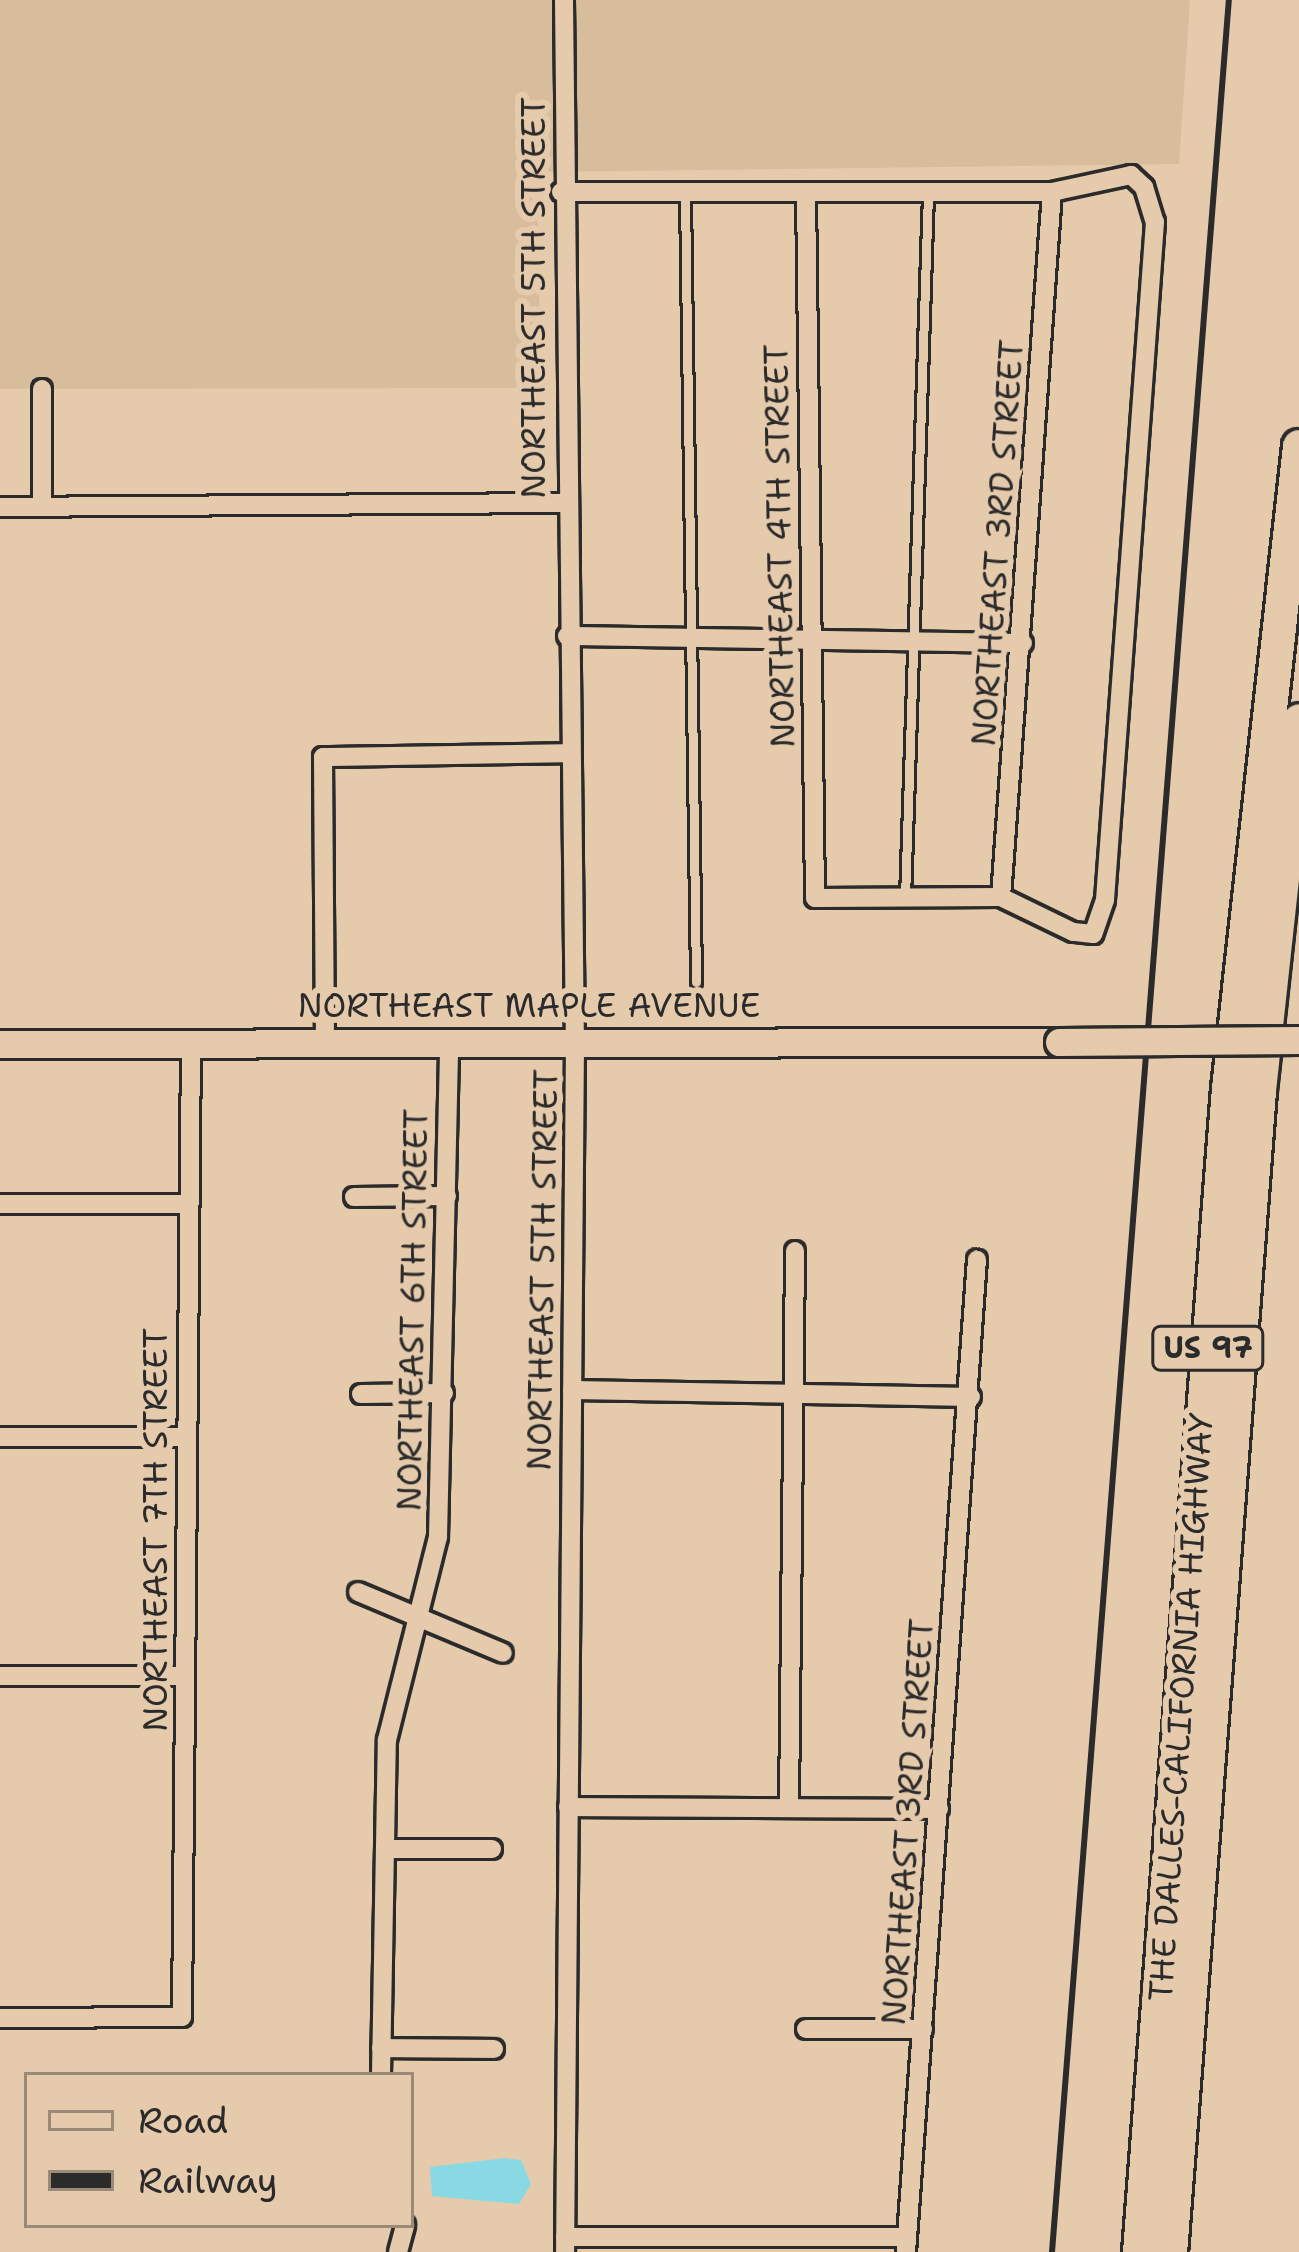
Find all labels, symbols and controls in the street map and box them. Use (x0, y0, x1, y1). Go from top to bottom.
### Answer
street label: NORTHEAST 5TH STREET (514, 97, 554, 499)
street label: NORTHEAST 3RD STREET (964, 338, 1032, 748)
street label: NORTHEAST 4TH STREET (757, 344, 803, 748)
street label: NORTHEAST MAPLE AVENUE (298, 986, 760, 1026)
street label: NORTHEAST 5TH STREET (520, 1069, 566, 1471)
street label: NORTHEAST 6TH STREET (390, 1108, 436, 1512)
road number: US 97 (1151, 1324, 1265, 1372)
street label: NORTHEAST 7TH STREET (136, 1328, 176, 1732)
street label: THE DALLES-CALIFORNIA HIGHWAY (1141, 1412, 1221, 2002)
street label: NORTHEAST 3RD STREET (874, 1617, 942, 2027)
legend (24, 2072, 414, 2228)
text: Road (138, 2096, 228, 2145)
text: Railway (138, 2156, 278, 2205)

